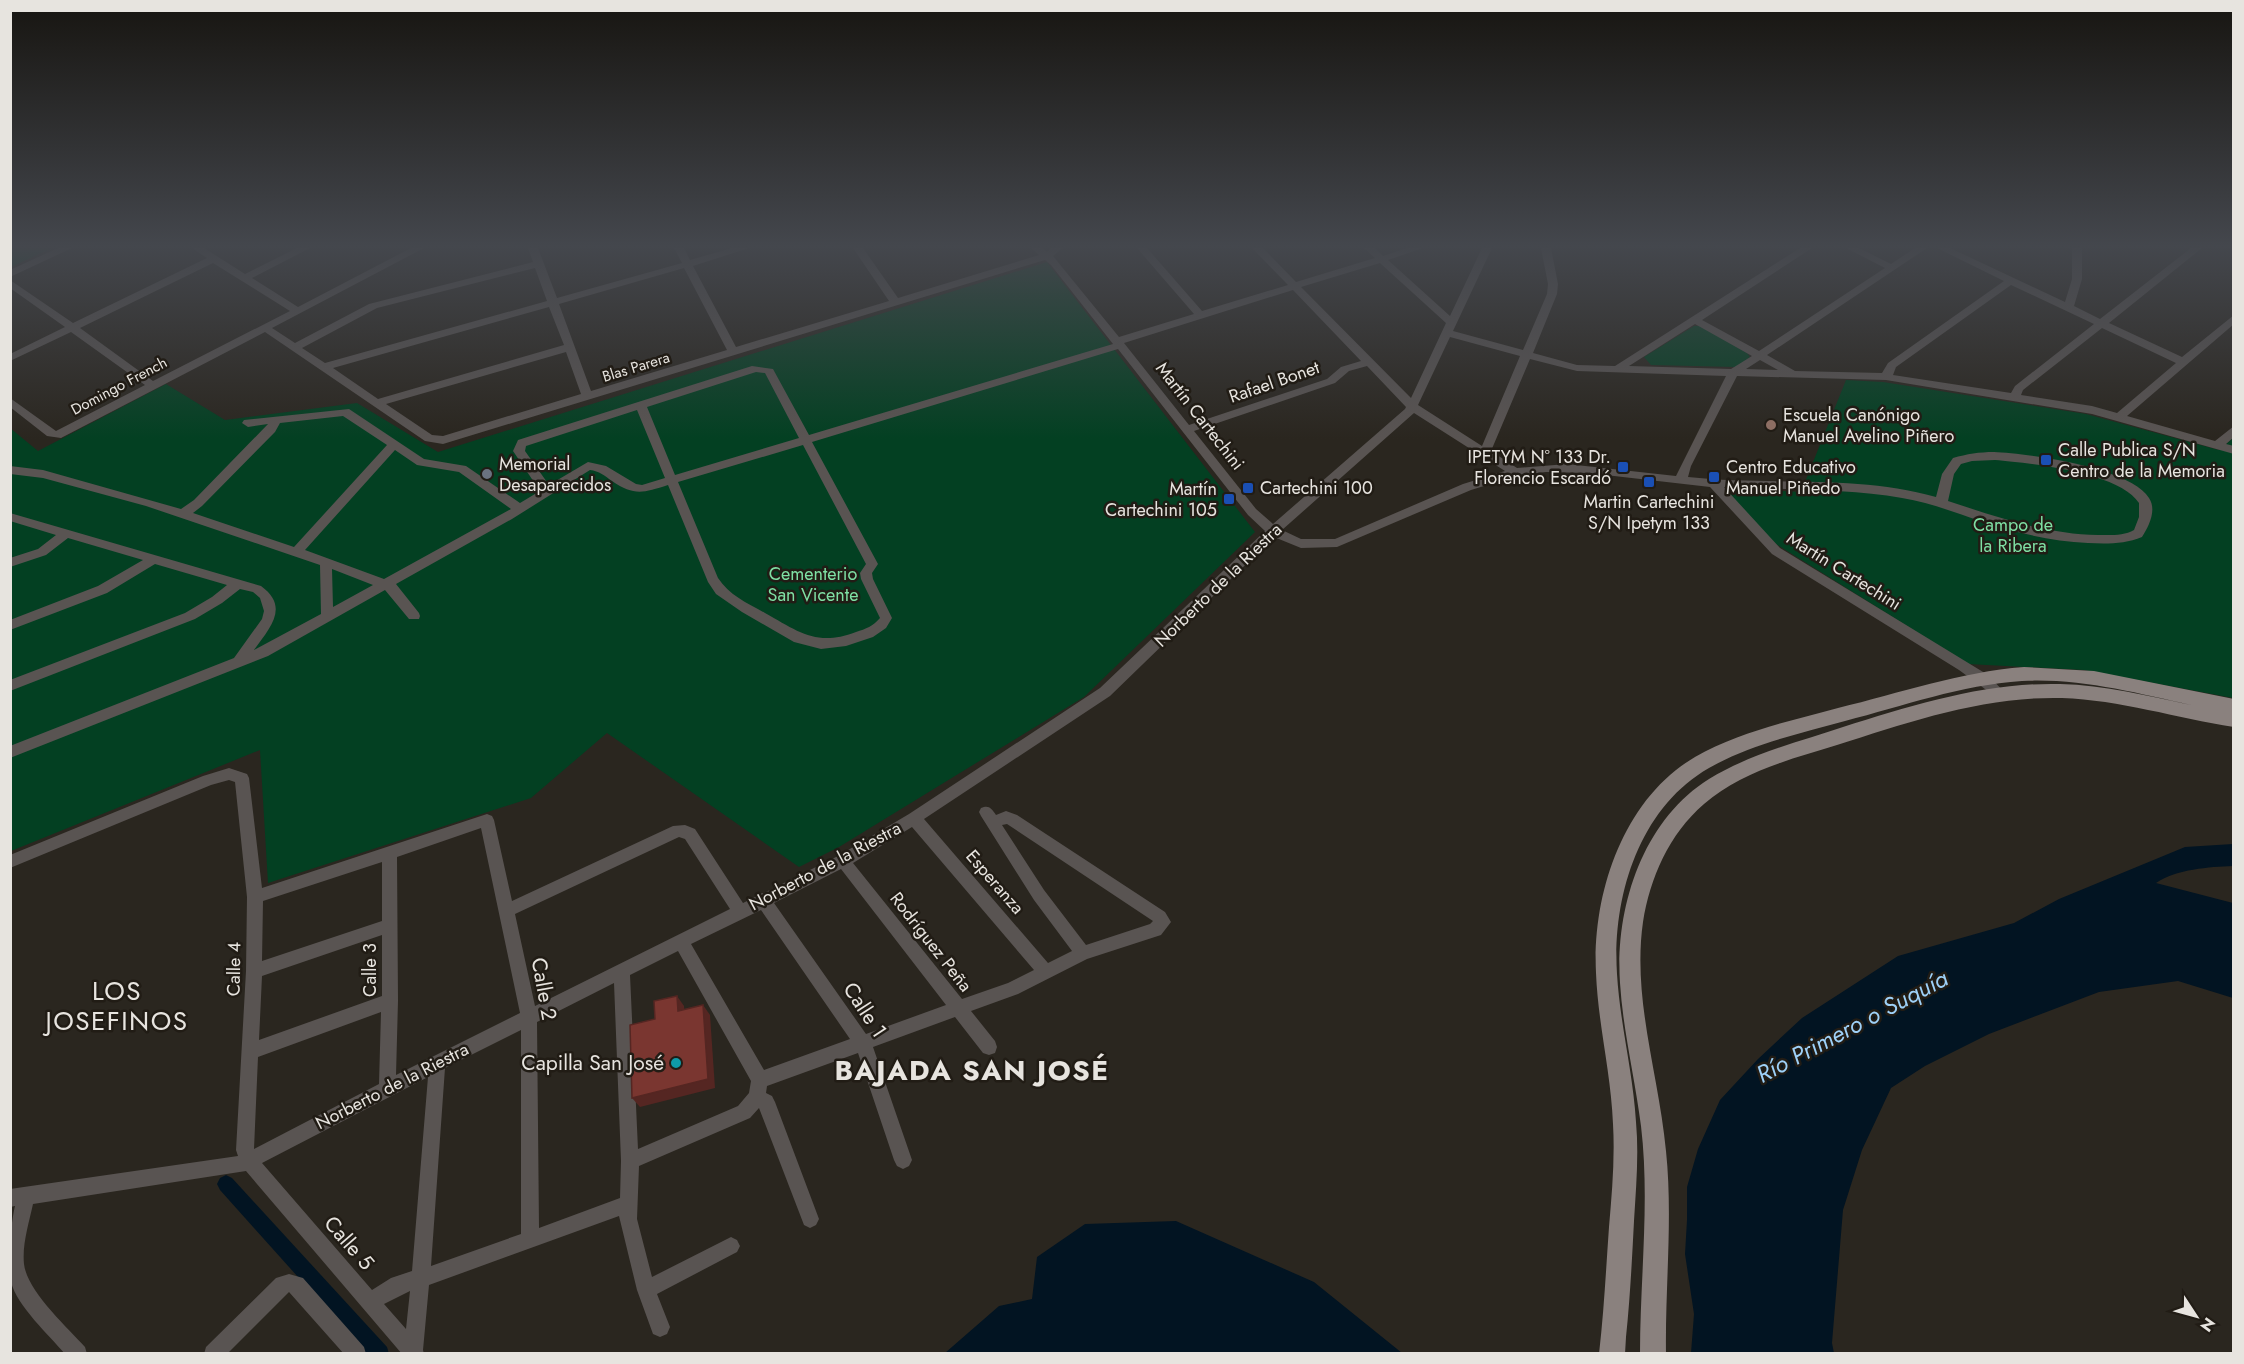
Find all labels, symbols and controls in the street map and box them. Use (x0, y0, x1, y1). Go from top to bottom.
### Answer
street label: Blas Parera (600, 346, 672, 388)
street label: Domingo French (67, 351, 171, 421)
street label: Rafael Bonet (1225, 354, 1323, 410)
street label: Martín Cartechini (1149, 356, 1251, 476)
place label: Escuela Canónigo Manuel Avelino Piñero (1783, 402, 1955, 449)
marker: Escuela Canónigo Manuel Avelino Piñero (1764, 418, 1778, 432)
place label: Calle Publica S/N Centro de la Memoria (2058, 437, 2225, 484)
place label: IPETYM Nº 133 Dr. Florencio Escardó (1468, 444, 1611, 491)
place label: Memorial Desaparecidos (499, 451, 611, 498)
marker: Calle Publica S/N Centro de la Memoria (2039, 453, 2053, 467)
place label: Centro Educativo Manuel Piñedo (1726, 454, 1856, 501)
marker: IPETYM Nº 133 Dr. Florencio Escardó (1616, 460, 1630, 474)
marker: Memorial Desaparecidos (480, 467, 494, 481)
marker: Centro Educativo Manuel Piñedo (1707, 470, 1721, 484)
place label: Cartechini 100 (1260, 475, 1373, 501)
marker: Martin Cartechini S/N Ipetym 133 (1642, 475, 1656, 489)
place label: Martín Cartechini 105 (1105, 476, 1217, 523)
marker: Cartechini 100 (1241, 481, 1255, 495)
place label: Martin Cartechini S/N Ipetym 133 (1584, 489, 1714, 536)
marker: Martín Cartechini 105 (1222, 492, 1236, 506)
park label: Campo de la Ribera (1973, 512, 2053, 559)
street label: Norberto de la Riestra (1148, 517, 1288, 653)
street label: Martín Cartechini (1782, 525, 1906, 617)
park label: Cementerio San Vicente (768, 561, 858, 608)
street label: Norberto de la Riestra (744, 815, 906, 917)
street label: Esperanza (960, 844, 1030, 920)
street label: Rodríguez Peña (884, 887, 978, 997)
street label: Calle 4 (221, 942, 247, 996)
street label: Calle 3 (357, 943, 383, 997)
street label: Calle 2 (524, 955, 564, 1023)
water label: Río Primero o Suquía (1750, 961, 1954, 1091)
district label: LOS JOSEFINOS (42, 972, 189, 1040)
street label: Calle 1 (836, 976, 894, 1044)
street label: Norberto de la Riestra (311, 1036, 473, 1136)
place label: Capilla San José (521, 1048, 664, 1078)
district label: BAJADA SAN JOSÉ (834, 1050, 1110, 1091)
marker: Capilla San José (669, 1056, 683, 1070)
street label: Calle 5 (317, 1209, 381, 1277)
north arrow (2166, 1286, 2226, 1346)
text: N (2195, 1313, 2221, 1336)

